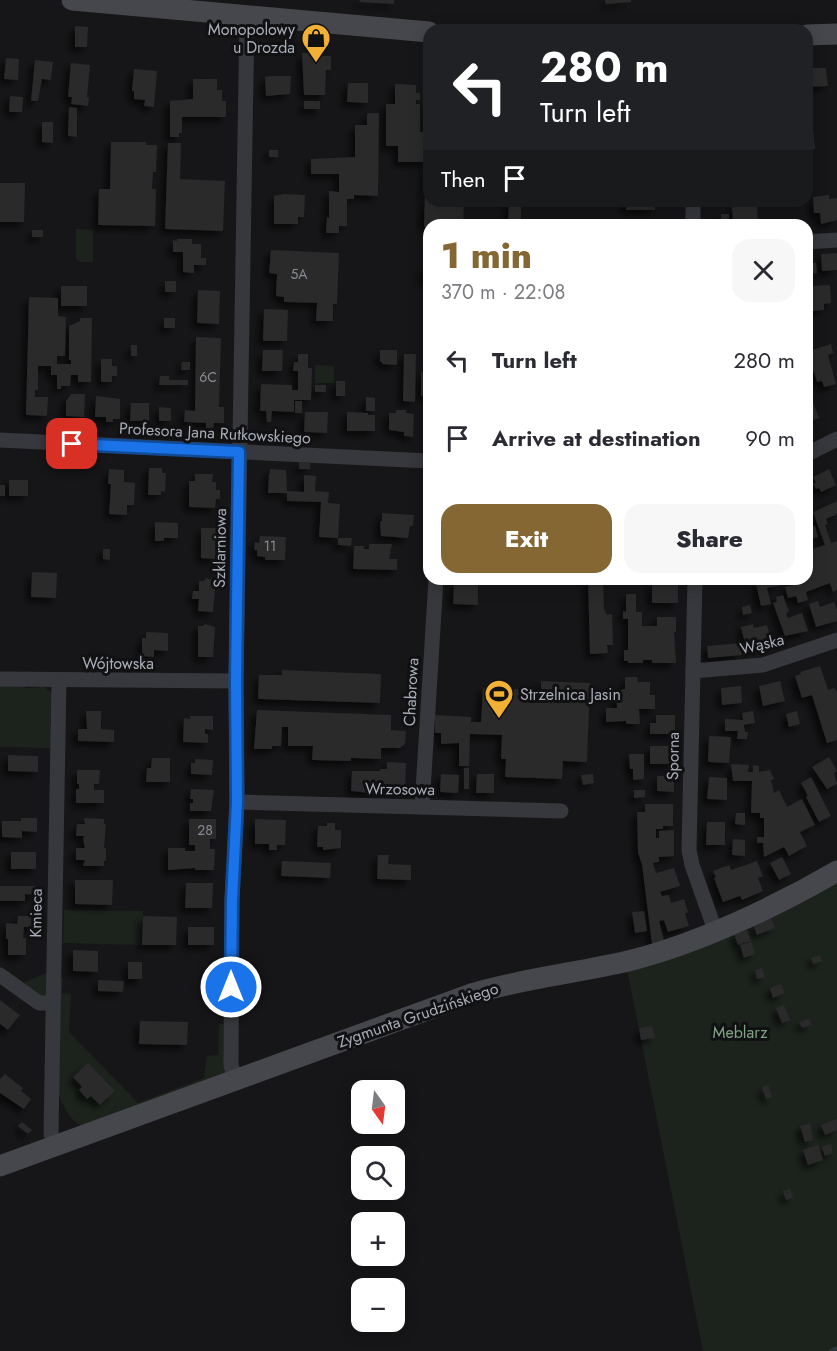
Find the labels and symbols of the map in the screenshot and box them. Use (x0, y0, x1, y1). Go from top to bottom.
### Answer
place label: Monopolowy u Drozda (208, 18, 296, 59)
shop icon: Monopolowy u Drozda (300, 22, 332, 64)
house number: 5A (290, 264, 308, 284)
house number: 6C (199, 367, 217, 387)
street label: Profesora Jana Rutkowskiego (119, 416, 312, 450)
pin (46, 418, 97, 469)
street label: Szklarniowa (208, 508, 232, 588)
house number: 11 (264, 536, 276, 556)
street label: Wąska (738, 628, 786, 660)
street label: Wójtowska (82, 652, 154, 675)
street label: Chabrowa (398, 657, 424, 727)
sports icon: Strzelnica Jasin (483, 678, 515, 720)
place label: Strzelnica Jasin (520, 683, 621, 706)
street label: Sporna (661, 732, 685, 780)
street label: Wrzosowa (365, 777, 435, 801)
house number: 28 (197, 820, 213, 840)
street label: Kmieca (24, 888, 48, 938)
position arrow (199, 955, 263, 1019)
street label: Zygmunta Grudzińskiego (335, 977, 502, 1053)
park label: Meblarz (712, 1021, 768, 1044)
north arrow (351, 1080, 405, 1134)

